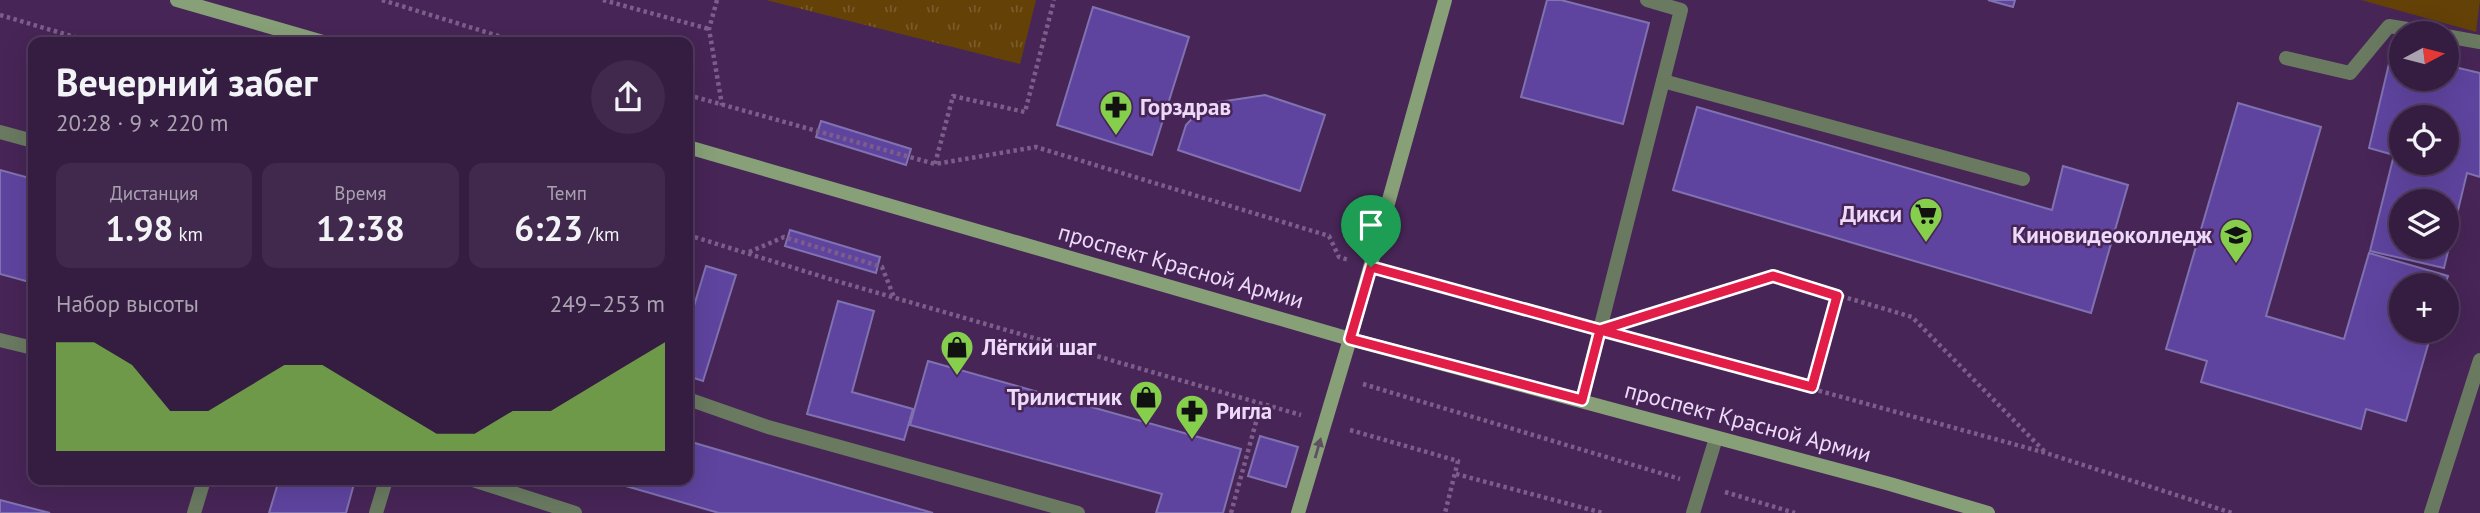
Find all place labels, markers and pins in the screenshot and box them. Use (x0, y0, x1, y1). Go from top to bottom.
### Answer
pharmacy icon: Горздрав (1097, 88, 1135, 137)
place label: Горздрав (1140, 92, 1231, 121)
pin (1341, 195, 1401, 267)
supermarket icon: Дикси (1907, 195, 1945, 244)
place label: Дикси (1840, 199, 1902, 228)
school or university icon: Киновидеоколледж (2217, 216, 2255, 265)
place label: Киновидеоколледж (2012, 220, 2213, 249)
shop icon: Лёгкий шаг (938, 328, 976, 377)
place label: Лёгкий шаг (981, 332, 1097, 361)
shop icon: Трилистник (1127, 378, 1165, 427)
place label: Трилистник (1007, 382, 1123, 411)
pharmacy icon: Ригла (1173, 392, 1211, 441)
place label: Ригла (1216, 396, 1272, 425)

